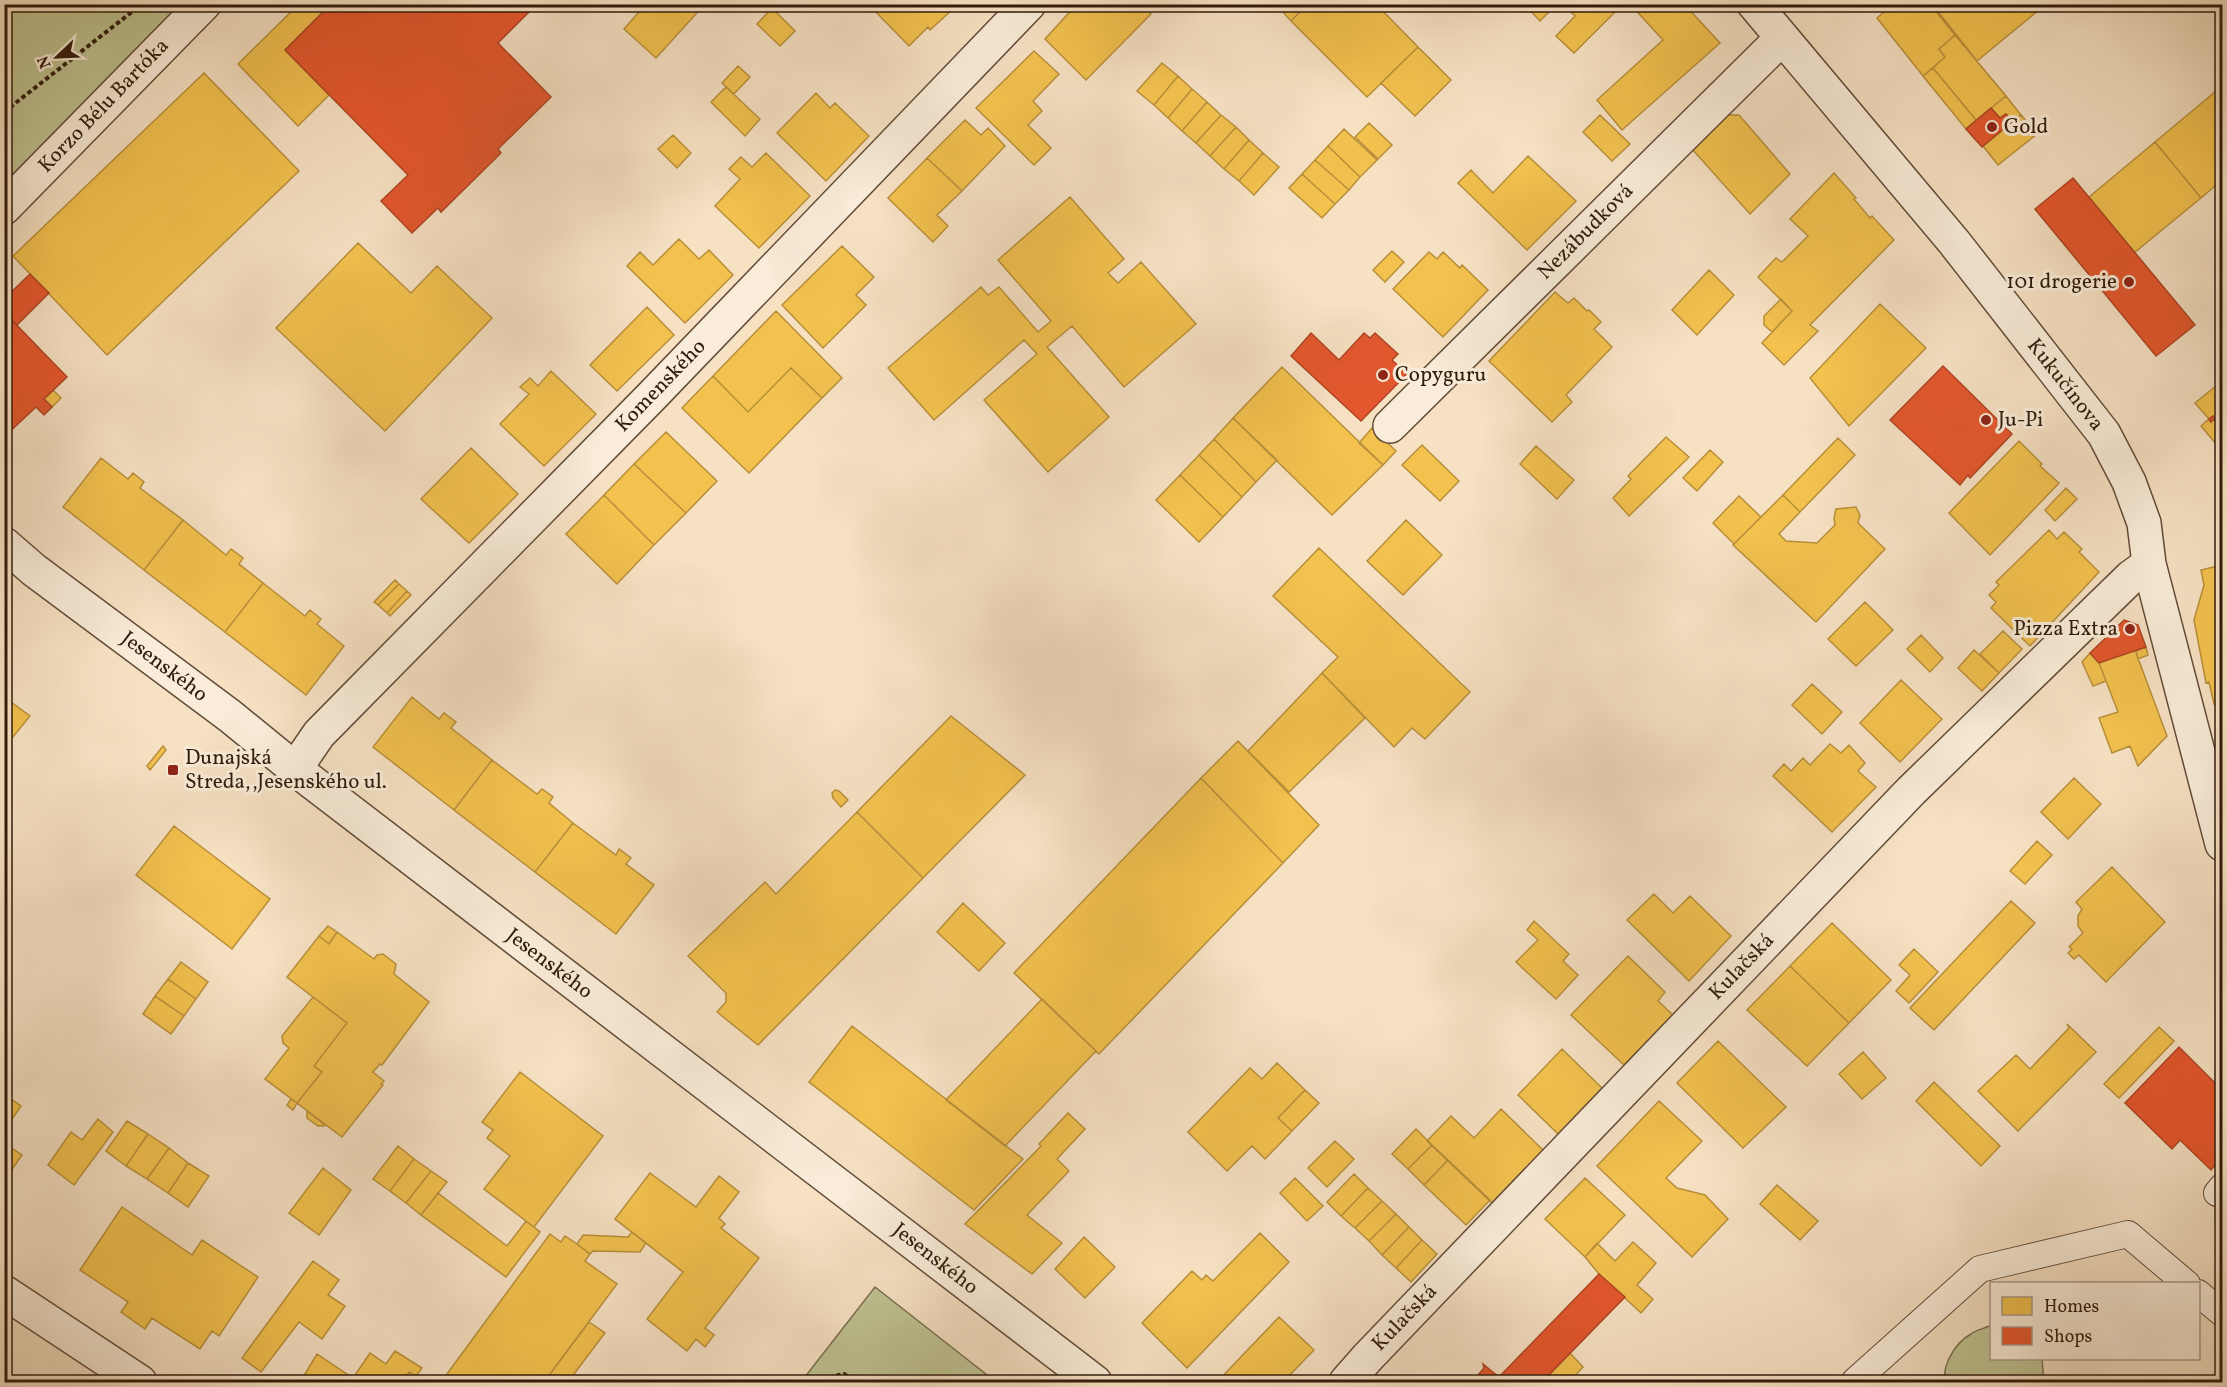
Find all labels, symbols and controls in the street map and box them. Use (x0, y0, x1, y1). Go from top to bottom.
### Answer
north arrow (27, 27, 87, 87)
street label: Korzo Bélu Bartóka (32, 32, 176, 180)
text: N (32, 52, 57, 72)
place label: Gold (2004, 113, 2048, 142)
marker: Gold (1985, 120, 1999, 134)
street label: Nezábudková (1531, 177, 1641, 287)
place label: 101 drogerie (2006, 268, 2117, 297)
marker: 101 drogerie (2122, 275, 2136, 289)
street label: Komenského (609, 333, 713, 439)
street label: Kukučínova (2020, 333, 2110, 437)
place label: Copyguru (1395, 361, 1486, 390)
marker: Copyguru (1376, 368, 1390, 382)
place label: Ju-Pi (1998, 406, 2043, 435)
marker: Ju-Pi (1979, 413, 1993, 427)
place label: Pizza Extra (2014, 615, 2118, 644)
marker: Pizza Extra (2123, 622, 2137, 636)
street label: Jesenského (114, 625, 214, 709)
place label: Dunajská Streda,,Jesenského ul. (185, 744, 387, 797)
marker: Dunajská Streda,,Jesenského ul. (166, 763, 180, 777)
street label: Jesenského (499, 922, 599, 1006)
street label: Kulačská (1703, 927, 1781, 1007)
street label: Jesenského (886, 1216, 984, 1302)
street label: Kulačská (1366, 1278, 1444, 1358)
legend (1990, 1282, 2200, 1360)
text: Homes (2044, 1295, 2099, 1320)
text: Shops (2044, 1325, 2092, 1350)

